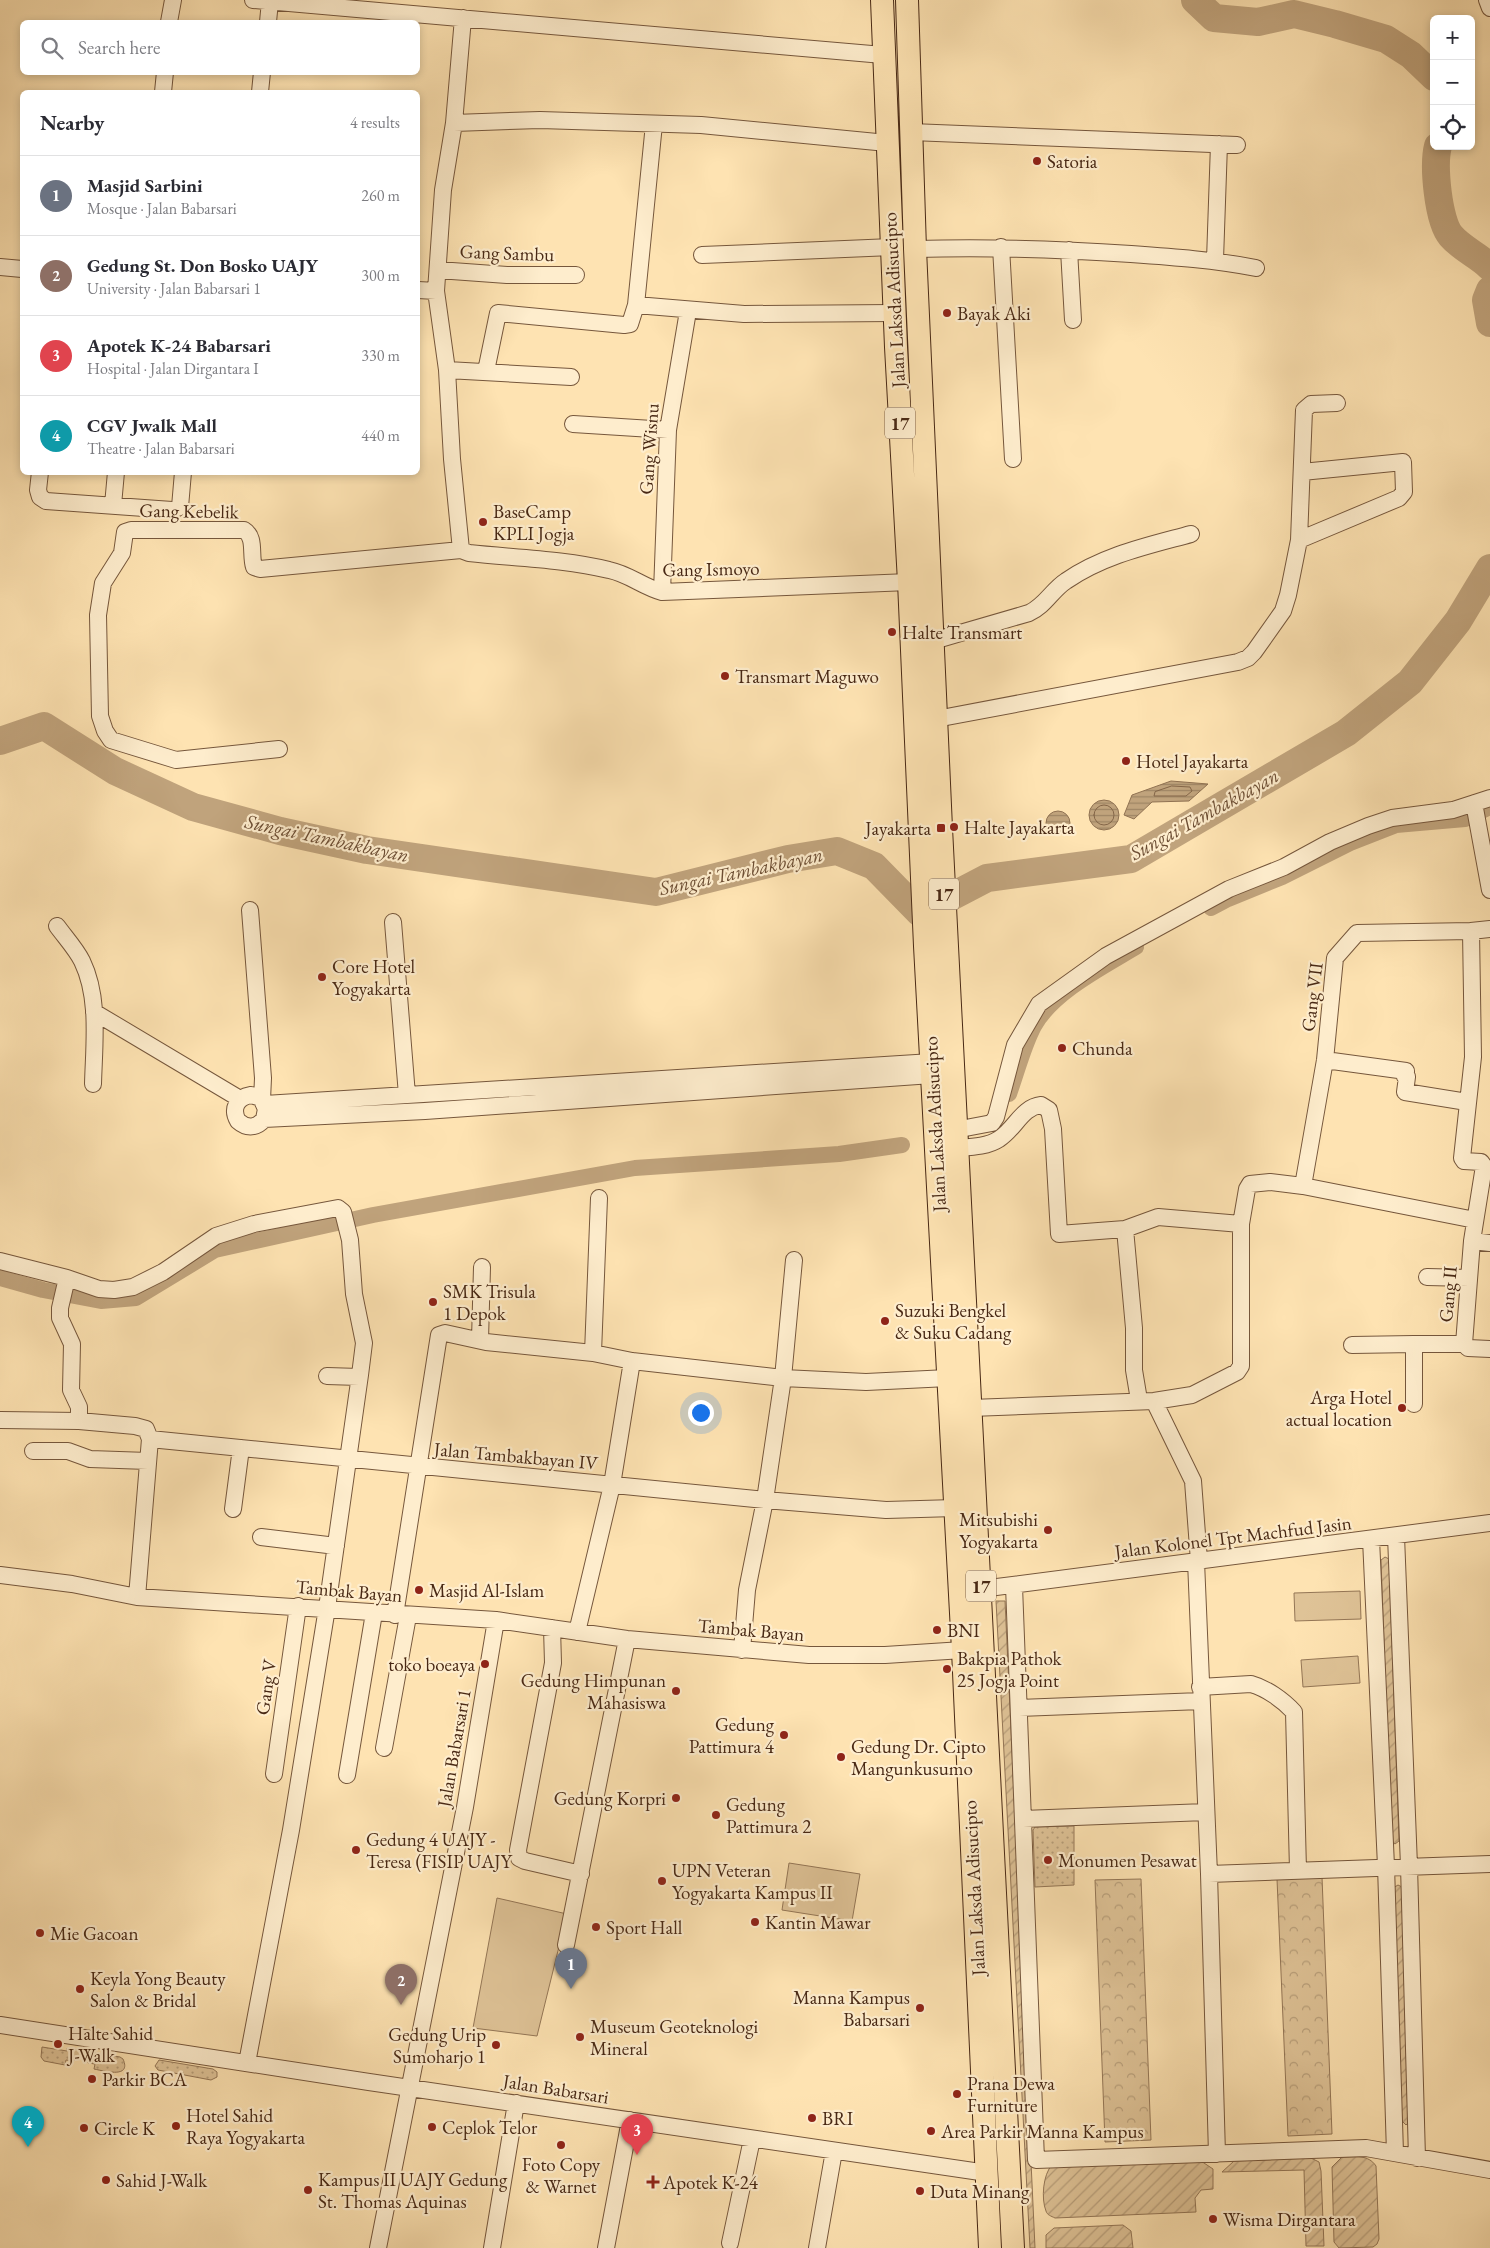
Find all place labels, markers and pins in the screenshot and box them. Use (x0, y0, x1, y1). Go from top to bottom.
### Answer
place label: Satoria (1047, 149, 1098, 174)
marker: Satoria (1031, 155, 1043, 167)
place label: Bayak Aki (957, 301, 1031, 326)
marker: Bayak Aki (941, 307, 953, 319)
place label: BaseCamp KPLI Jogja (493, 499, 575, 546)
marker: BaseCamp KPLI Jogja (477, 516, 489, 528)
place label: Halte Transmart (902, 620, 1022, 645)
marker: Halte Transmart (886, 626, 898, 638)
place label: Transmart Maguwo (735, 664, 879, 689)
marker: Transmart Maguwo (719, 670, 731, 682)
place label: Hotel Jayakarta (1136, 749, 1249, 774)
marker: Hotel Jayakarta (1120, 755, 1132, 767)
place label: Halte Jayakarta (964, 815, 1075, 840)
place label: Jayakarta (863, 816, 931, 841)
marker: Halte Jayakarta (948, 821, 960, 833)
marker: Jayakarta (935, 822, 947, 834)
place label: Core Hotel Yogyakarta (332, 954, 416, 1001)
marker: Core Hotel Yogyakarta (316, 971, 328, 983)
place label: Chunda (1072, 1036, 1133, 1061)
marker: Chunda (1056, 1042, 1068, 1054)
place label: SMK Trisula 1 Depok (443, 1279, 536, 1326)
marker: SMK Trisula 1 Depok (427, 1296, 439, 1308)
place label: Suzuki Bengkel & Suku Cadang (895, 1298, 1012, 1345)
marker: Suzuki Bengkel & Suku Cadang (879, 1315, 891, 1327)
place label: Arga Hotel actual location (1286, 1385, 1392, 1432)
marker: Arga Hotel actual location (1396, 1402, 1408, 1414)
place label: Mitsubishi Yogyakarta (959, 1507, 1038, 1554)
marker: Mitsubishi Yogyakarta (1042, 1524, 1054, 1536)
place label: Masjid Al-Islam (429, 1578, 544, 1603)
marker: Masjid Al-Islam (413, 1584, 425, 1596)
place label: BNI (947, 1618, 980, 1643)
marker: BNI (931, 1624, 943, 1636)
place label: Bakpia Pathok 25 Jogja Point (957, 1646, 1063, 1693)
place label: toko boeaya (388, 1652, 475, 1677)
marker: toko boeaya (479, 1658, 491, 1670)
marker: Bakpia Pathok 25 Jogja Point (941, 1663, 953, 1675)
place label: Gedung Himpunan Mahasiswa (521, 1668, 666, 1715)
marker: Gedung Himpunan Mahasiswa (670, 1685, 682, 1697)
place label: Gedung Pattimura 4 (689, 1712, 775, 1759)
marker: Gedung Pattimura 4 (778, 1729, 790, 1741)
place label: Gedung Dr. Cipto Mangunkusumo (851, 1734, 986, 1781)
marker: Gedung Dr. Cipto Mangunkusumo (835, 1751, 847, 1763)
place label: Gedung Korpri (554, 1786, 666, 1811)
marker: Gedung Korpri (670, 1792, 682, 1804)
place label: Gedung Pattimura 2 (726, 1792, 811, 1839)
marker: Gedung Pattimura 2 (710, 1809, 722, 1821)
place label: Gedung 4 UAJY - Teresa (FISIP UAJY (366, 1827, 513, 1874)
marker: Gedung 4 UAJY - Teresa (FISIP UAJY (350, 1844, 362, 1856)
place label: Monumen Pesawat (1058, 1848, 1197, 1873)
marker: Monumen Pesawat (1042, 1854, 1054, 1866)
place label: UPN Veteran Yogyakarta Kampus II (672, 1858, 833, 1905)
marker: UPN Veteran Yogyakarta Kampus II (656, 1875, 668, 1887)
place label: Kantin Mawar (765, 1910, 871, 1935)
place label: Sport Hall (606, 1915, 683, 1940)
marker: Kantin Mawar (749, 1916, 761, 1928)
place label: Mie Gacoan (50, 1921, 138, 1946)
marker: Sport Hall (590, 1921, 602, 1933)
marker: Mie Gacoan (34, 1927, 46, 1939)
pin: 1 (555, 1948, 587, 1989)
pin: 2 (385, 1964, 417, 2005)
place label: Keyla Yong Beauty Salon & Bridal (90, 1966, 226, 2013)
marker: Keyla Yong Beauty Salon & Bridal (74, 1983, 86, 1995)
place label: Manna Kampus Babarsari (793, 1985, 910, 2032)
marker: Manna Kampus Babarsari (914, 2002, 926, 2014)
place label: Museum Geoteknologi Mineral (590, 2014, 758, 2061)
place label: Halte Sahid J-Walk (66, 2021, 154, 2068)
place label: Gedung Urip Sumoharjo 1 (388, 2022, 486, 2069)
marker: Museum Geoteknologi Mineral (574, 2031, 586, 2043)
marker: Halte Sahid J-Walk (52, 2038, 64, 2050)
marker: Gedung Urip Sumoharjo 1 (490, 2039, 502, 2051)
place label: Parkir BCA (102, 2067, 188, 2092)
place label: Prana Dewa Furniture (967, 2071, 1055, 2118)
marker: Parkir BCA (86, 2073, 98, 2085)
marker: Prana Dewa Furniture (951, 2088, 963, 2100)
place label: Hotel Sahid Raya Yogyakarta (186, 2103, 306, 2150)
pin: 4 (12, 2106, 44, 2147)
place label: BRI (822, 2106, 854, 2131)
marker: BRI (806, 2112, 818, 2124)
pin: 3 (621, 2114, 653, 2155)
place label: Ceplok Telor (442, 2115, 538, 2140)
place label: Circle K (94, 2116, 156, 2141)
place label: Area Parkir Manna Kampus (940, 2119, 1144, 2144)
marker: Hotel Sahid Raya Yogyakarta (170, 2120, 182, 2132)
marker: Ceplok Telor (426, 2121, 438, 2133)
marker: Circle K (78, 2122, 90, 2134)
marker: Area Parkir Manna Kampus (925, 2125, 937, 2137)
marker: Foto Copy & Warnet (555, 2139, 567, 2151)
place label: Foto Copy & Warnet (522, 2152, 601, 2199)
place label: Kampus II UAJY Gedung St. Thomas Aquinas (318, 2167, 508, 2214)
place label: Sahid J-Walk (116, 2168, 208, 2193)
place label: Apotek K-24 (662, 2170, 759, 2195)
marker: Sahid J-Walk (100, 2174, 112, 2186)
marker: Apotek K-24 (647, 2176, 659, 2188)
place label: Duta Minang (930, 2179, 1030, 2204)
marker: Kampus II UAJY Gedung St. Thomas Aquinas (302, 2184, 314, 2196)
marker: Duta Minang (914, 2185, 926, 2197)
place label: Wisma Dirgantara (1223, 2207, 1356, 2232)
marker: Wisma Dirgantara (1207, 2213, 1219, 2225)

